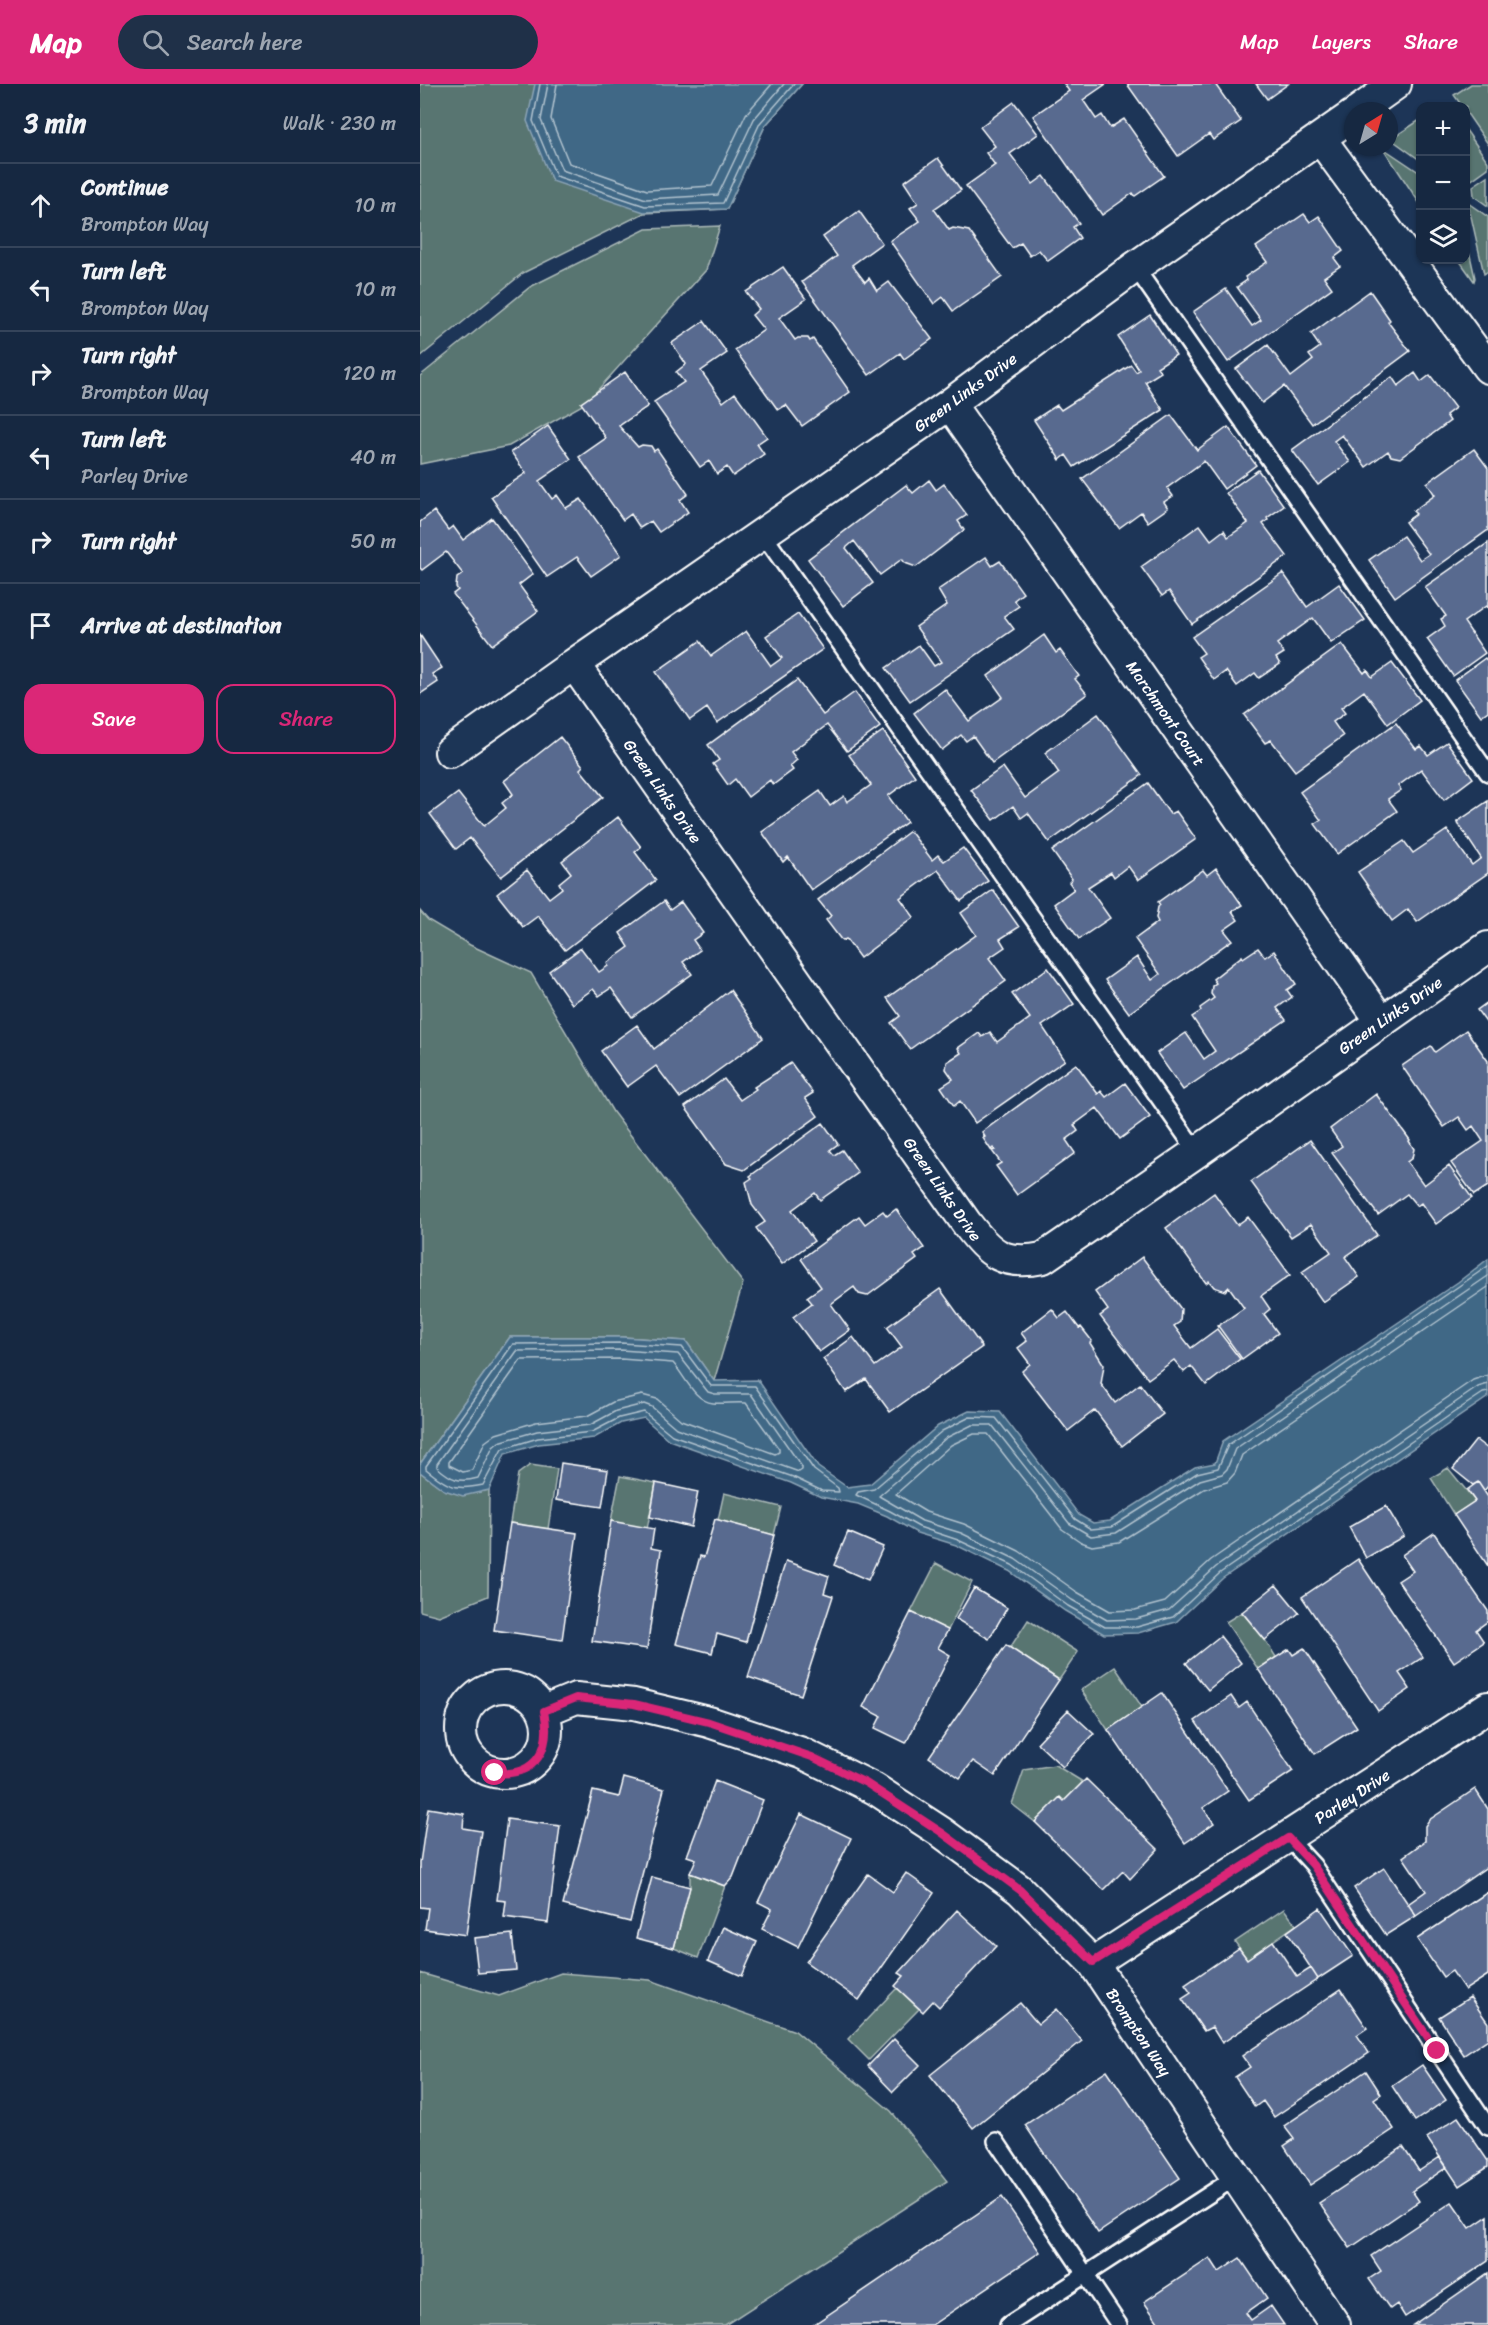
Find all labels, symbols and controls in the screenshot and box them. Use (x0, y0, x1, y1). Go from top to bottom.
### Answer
search box (118, 15, 538, 69)
text: Map (30, 18, 82, 67)
text: Search here (187, 23, 303, 62)
text: Map (1240, 23, 1279, 61)
text: Layers (1312, 23, 1371, 61)
text: Share (1404, 23, 1458, 61)
icon: search (139, 26, 172, 59)
text: 3 min (24, 100, 86, 146)
north arrow (1344, 102, 1398, 156)
map controls (1416, 102, 1470, 264)
button: + (1416, 102, 1470, 156)
text: Walk · 230 m (283, 106, 396, 141)
button: − (1416, 156, 1470, 210)
text: Continue (81, 168, 169, 207)
text: 10 m (354, 188, 396, 223)
icon: ahead (24, 189, 57, 222)
text: Brompton Way (81, 207, 208, 242)
button: layers (1416, 210, 1470, 264)
text: Turn left (81, 252, 166, 291)
text: 10 m (354, 272, 396, 307)
icon: left (24, 273, 57, 306)
text: Brompton Way (81, 291, 208, 326)
text: Turn right (81, 336, 176, 375)
street label: Green Links Drive (907, 345, 1023, 440)
text: 120 m (343, 356, 396, 391)
icon: right (24, 357, 57, 390)
text: Brompton Way (81, 375, 208, 410)
text: Turn left (81, 420, 166, 459)
text: 40 m (350, 440, 396, 475)
icon: left (24, 441, 57, 474)
text: Parley Drive (81, 459, 188, 494)
text: Turn right (81, 522, 176, 561)
text: 50 m (351, 524, 396, 559)
icon: right (24, 525, 57, 558)
text: Arrive at destination (81, 606, 282, 645)
icon: arrive (24, 609, 57, 642)
street label: Marchmont Court (1118, 654, 1213, 772)
button: Save (24, 684, 204, 754)
button: Share (216, 684, 396, 754)
street label: Green Links Drive (616, 733, 710, 850)
street label: Green Links Drive (1332, 968, 1449, 1062)
street label: Green Links Drive (896, 1131, 990, 1248)
route start (481, 1759, 507, 1785)
street label: Parley Drive (1308, 1761, 1396, 1832)
street label: Brompton Way (1098, 1982, 1180, 2083)
route end (1423, 2037, 1449, 2063)

